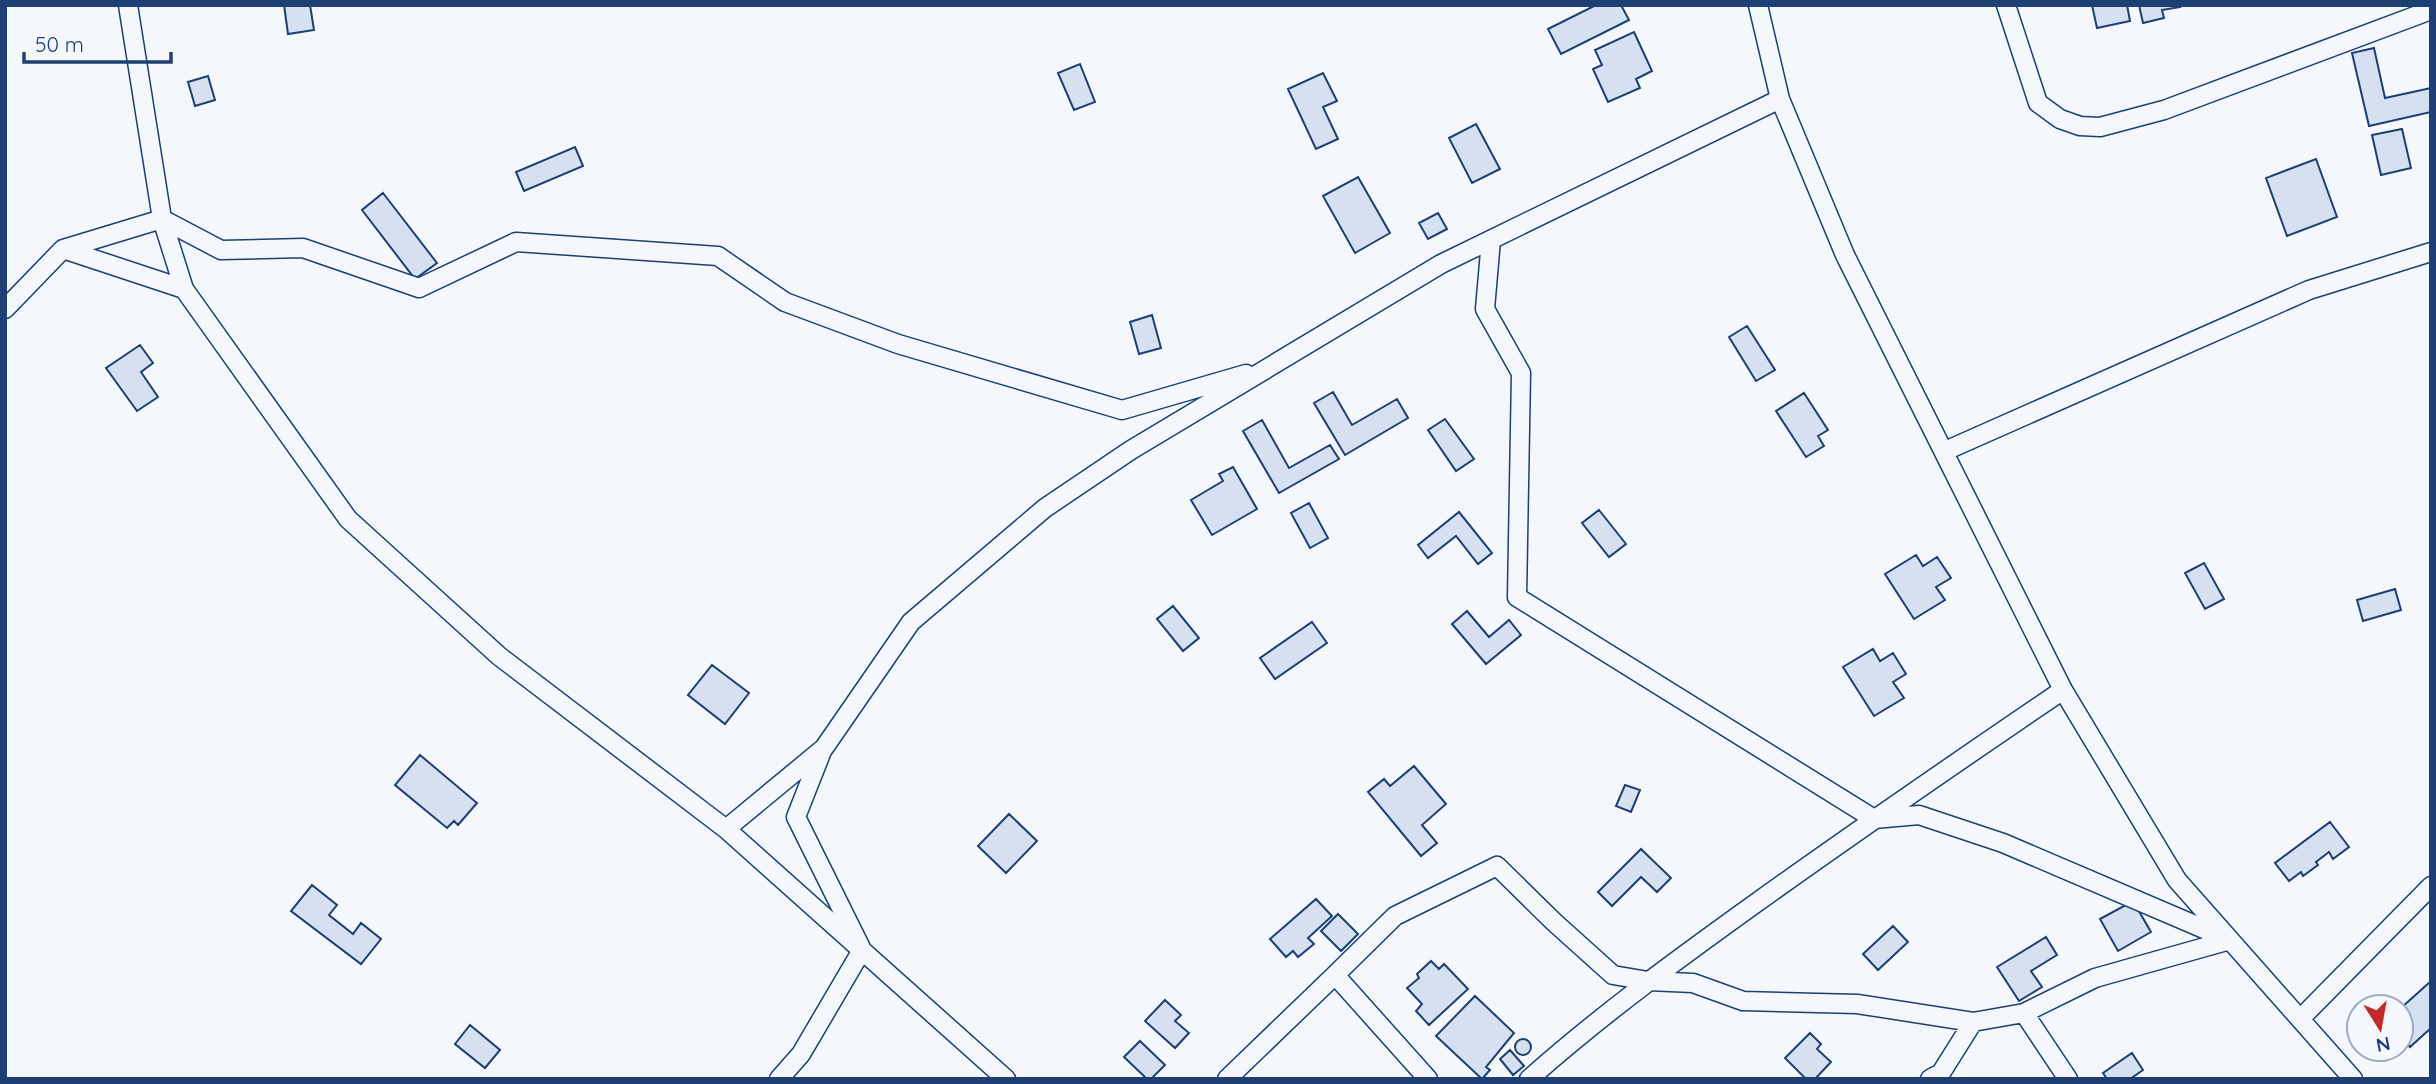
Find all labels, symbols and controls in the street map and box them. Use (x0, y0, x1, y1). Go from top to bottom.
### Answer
scale bar (24, 21, 172, 65)
text: 50 m (35, 31, 84, 57)
north arrow (2345, 993, 2415, 1063)
text: N (2374, 1032, 2392, 1058)

